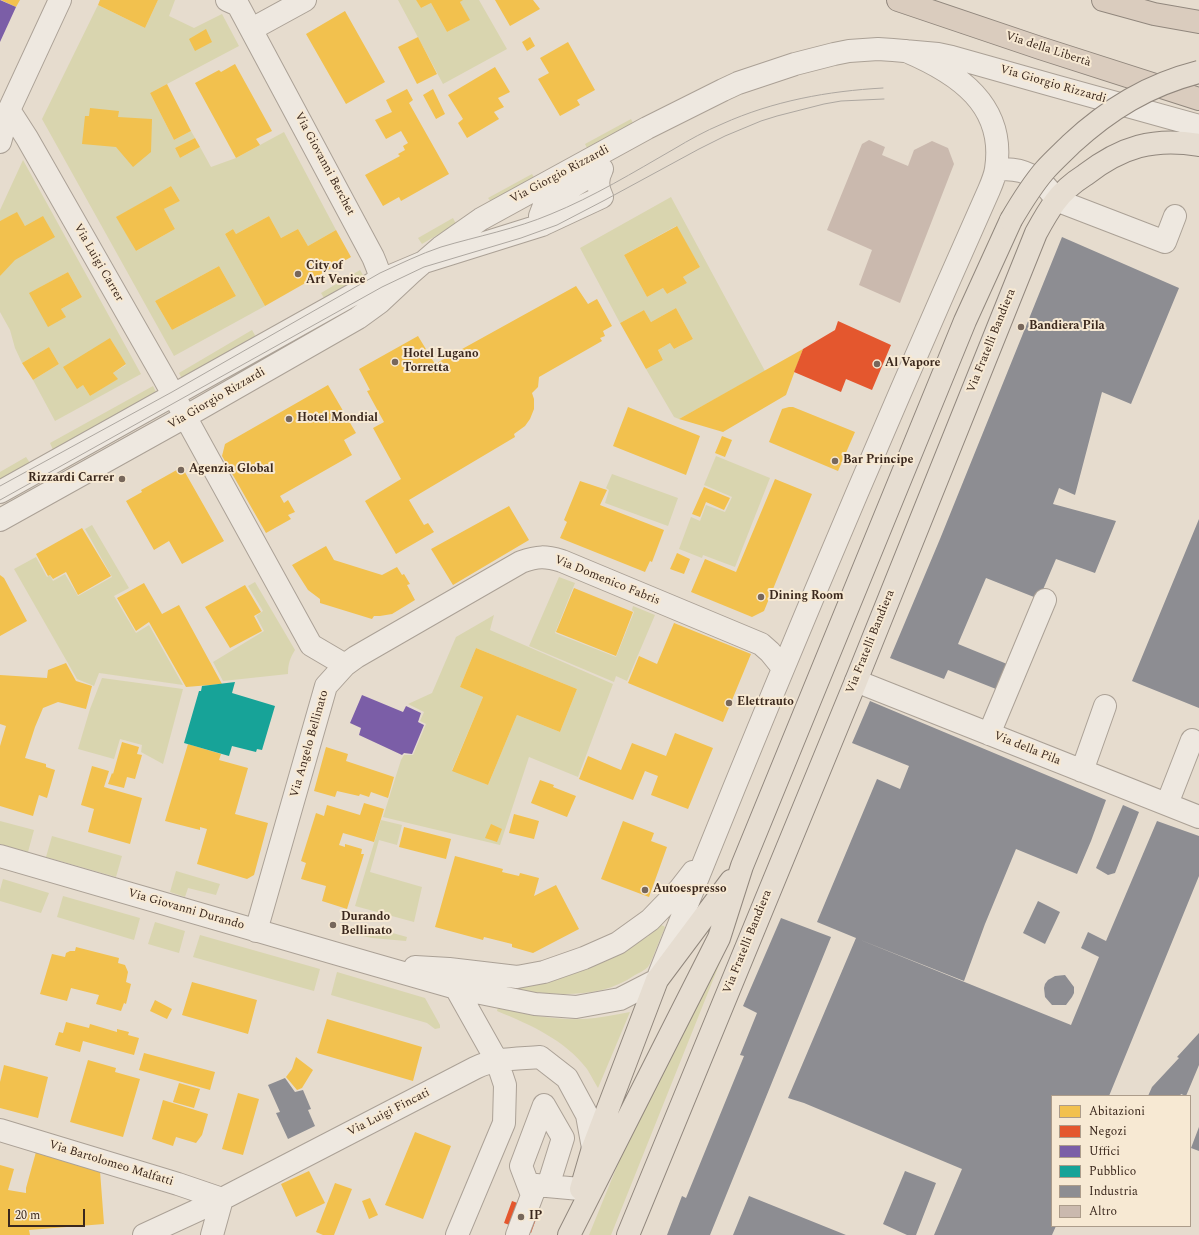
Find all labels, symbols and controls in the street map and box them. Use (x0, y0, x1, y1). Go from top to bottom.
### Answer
street label: Via della Libertà (1004, 29, 1092, 71)
street label: Via Giorgio Rizzardi (998, 63, 1108, 107)
street label: Via Giovanni Berchet (291, 110, 357, 218)
street label: Via Giorgio Rizzardi (508, 143, 612, 207)
street label: Via Luigi Carrer (70, 221, 126, 305)
place label: City of Art Venice (306, 260, 365, 288)
marker: City of Art Venice (293, 269, 303, 279)
street label: Via Fratelli Bandiera (965, 287, 1019, 395)
place label: Bandiera Pila (1029, 320, 1105, 334)
marker: Bandiera Pila (1016, 322, 1026, 332)
place label: Hotel Lugano Torretta (403, 348, 478, 376)
marker: Hotel Lugano Torretta (390, 357, 400, 367)
place label: Al Vapore (885, 357, 941, 371)
marker: Al Vapore (872, 359, 882, 369)
street label: Via Giorgio Rizzardi (166, 365, 268, 433)
place label: Hotel Mondial (297, 412, 378, 426)
marker: Hotel Mondial (284, 414, 294, 424)
place label: Bar Principe (843, 454, 914, 468)
marker: Bar Principe (830, 456, 840, 466)
place label: Agenzia Global (189, 463, 274, 477)
marker: Agenzia Global (176, 465, 186, 475)
place label: Rizzardi Carrer (28, 472, 114, 486)
marker: Rizzardi Carrer (117, 474, 127, 484)
street label: Via Domenico Fabris (552, 553, 662, 609)
street label: Via Fratelli Bandiera (844, 588, 898, 696)
place label: Dining Room (769, 590, 844, 604)
marker: Dining Room (756, 592, 766, 602)
street label: Via Angelo Bellinato (288, 689, 332, 799)
place label: Elettrauto (737, 696, 794, 710)
marker: Elettrauto (724, 698, 734, 708)
street label: Via della Pila (992, 729, 1062, 769)
place label: Autoespresso (653, 883, 727, 897)
marker: Autoespresso (640, 885, 650, 895)
street label: Via Giovanni Durando (126, 887, 246, 933)
street label: Via Fratelli Bandiera (721, 888, 775, 996)
place label: Durando Bellinato (341, 911, 392, 939)
marker: Durando Bellinato (328, 920, 338, 930)
street label: Via Luigi Fincati (345, 1086, 433, 1140)
legend (1051, 1095, 1191, 1227)
text: Abitazioni (1089, 1102, 1145, 1121)
text: Negozi (1089, 1122, 1127, 1141)
street label: Via Bartolomeo Malfatti (47, 1138, 175, 1190)
text: Uffici (1089, 1142, 1120, 1161)
text: Pubblico (1089, 1162, 1136, 1181)
text: Industria (1089, 1182, 1138, 1201)
scale bar (10, 1201, 87, 1227)
text: Altro (1089, 1202, 1117, 1221)
text: 20 m (15, 1206, 40, 1225)
place label: IP (529, 1210, 542, 1224)
marker: IP (516, 1212, 526, 1222)

